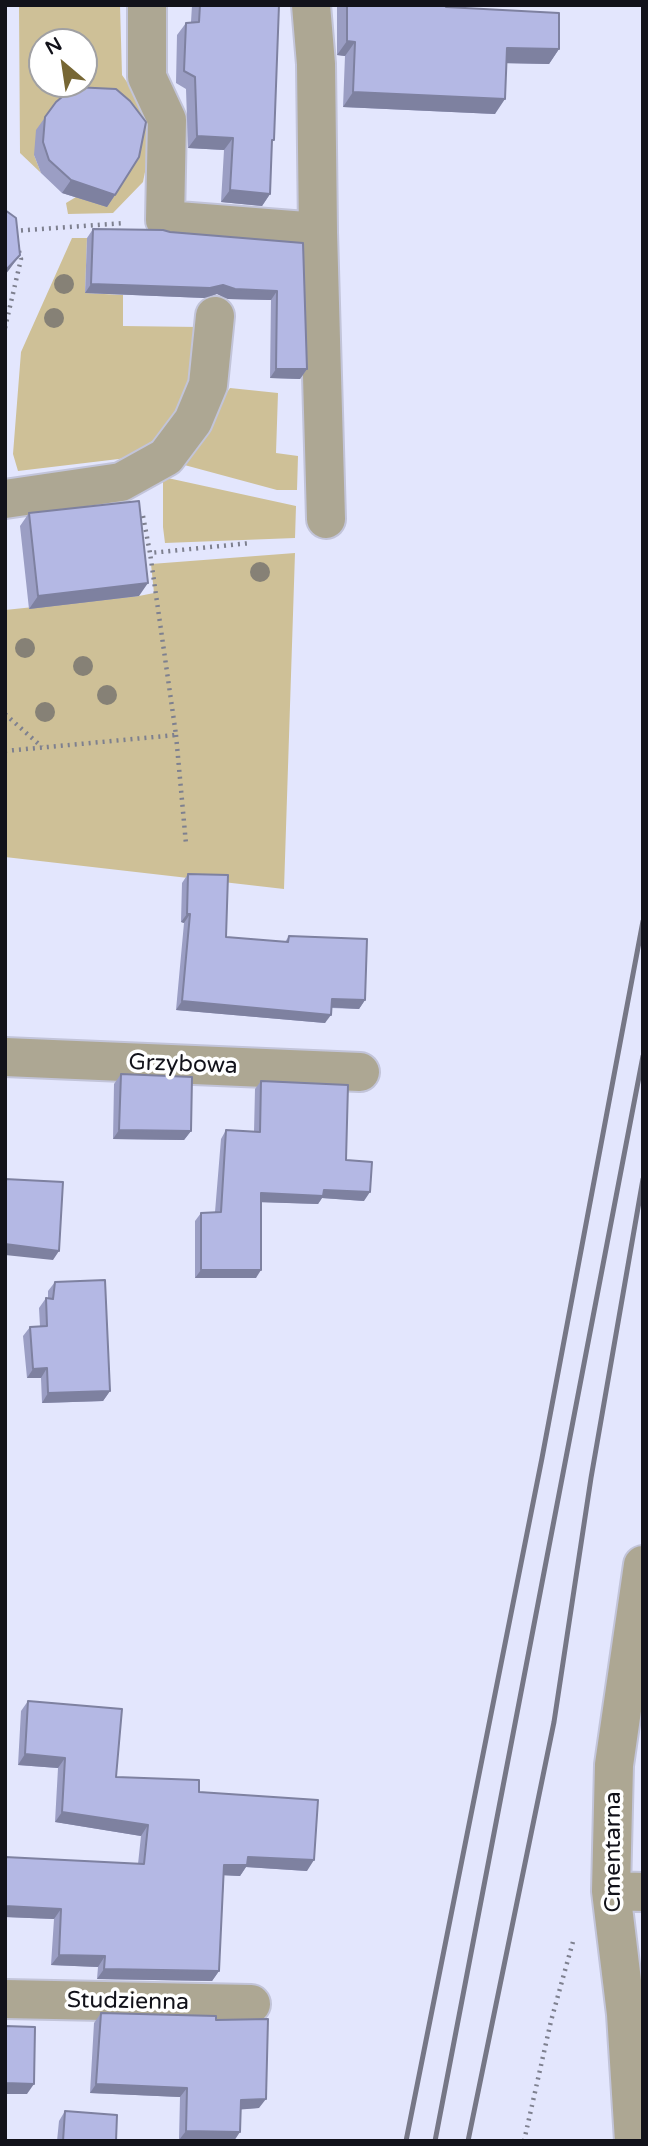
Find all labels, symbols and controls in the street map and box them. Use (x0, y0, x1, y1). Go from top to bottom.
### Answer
north arrow (28, 28, 98, 98)
text: N (42, 33, 66, 60)
street label: Grzybowa (128, 1049, 238, 1081)
street label: Cmentarna (600, 1791, 628, 1913)
street label: Studzienna (67, 1987, 189, 2017)

